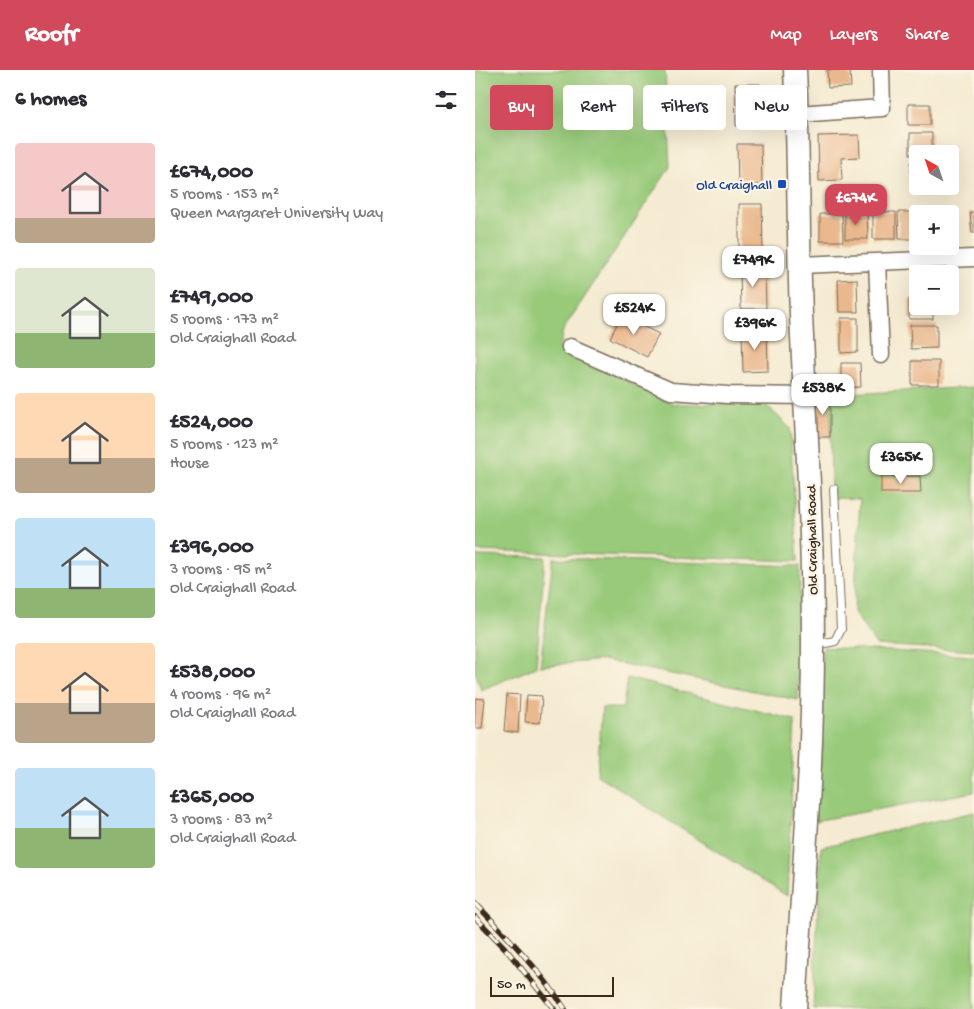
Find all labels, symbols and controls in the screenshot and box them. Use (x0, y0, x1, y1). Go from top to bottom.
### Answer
text: Roofr (25, 21, 78, 50)
text: Map (770, 25, 802, 46)
text: Layers (830, 25, 877, 46)
text: Share (905, 25, 949, 46)
chip: Buy (490, 85, 553, 130)
chip: Rent (563, 85, 633, 130)
chip: Filters (643, 85, 726, 130)
chip: New (736, 85, 807, 130)
icon: filters (432, 86, 460, 114)
text: 6 homes (15, 88, 86, 113)
north arrow (909, 145, 959, 195)
map controls (909, 145, 959, 315)
text: £674,000 (170, 161, 253, 186)
icon: home (55, 163, 115, 223)
place label: Old Craighall (696, 178, 772, 195)
marker: Old Craighall (776, 178, 788, 190)
pin: £674K (821, 184, 891, 226)
text: 5 rooms · 153 m² (170, 186, 279, 205)
text: £674K (836, 190, 876, 209)
text: Queen Margaret University Way (170, 205, 383, 224)
button: + (909, 205, 959, 255)
pin: £749K (718, 246, 788, 288)
text: £749K (733, 252, 773, 271)
button: − (909, 265, 959, 315)
text: £749,000 (170, 286, 253, 311)
icon: home (55, 288, 115, 348)
pin: £524K (599, 294, 669, 336)
text: £524K (614, 300, 654, 319)
pin: £396K (720, 308, 790, 351)
text: 5 rooms · 173 m² (170, 311, 279, 330)
text: £396K (735, 315, 775, 334)
text: Old Craighall Road (170, 330, 295, 349)
pin: £538K (788, 374, 858, 416)
text: £538K (802, 380, 844, 399)
text: £524,000 (170, 411, 253, 436)
icon: home (55, 413, 115, 473)
text: 5 rooms · 123 m² (170, 436, 278, 455)
pin: £365K (866, 442, 936, 485)
text: £365K (881, 449, 921, 468)
text: House (170, 455, 209, 474)
street label: Old Craighall Road (804, 483, 823, 595)
text: £396,000 (170, 536, 254, 561)
icon: home (55, 538, 115, 598)
text: 3 rooms · 95 m² (170, 561, 272, 580)
text: Old Craighall Road (170, 580, 295, 599)
text: £538,000 (170, 661, 255, 686)
icon: home (55, 663, 115, 723)
text: 4 rooms · 96 m² (170, 686, 271, 705)
text: Old Craighall Road (170, 705, 295, 724)
text: £365,000 (170, 786, 254, 811)
icon: home (55, 788, 115, 848)
text: 3 rooms · 83 m² (170, 811, 273, 830)
text: Old Craighall Road (170, 830, 295, 849)
scale bar (490, 974, 614, 997)
text: 50 m (497, 977, 526, 994)

